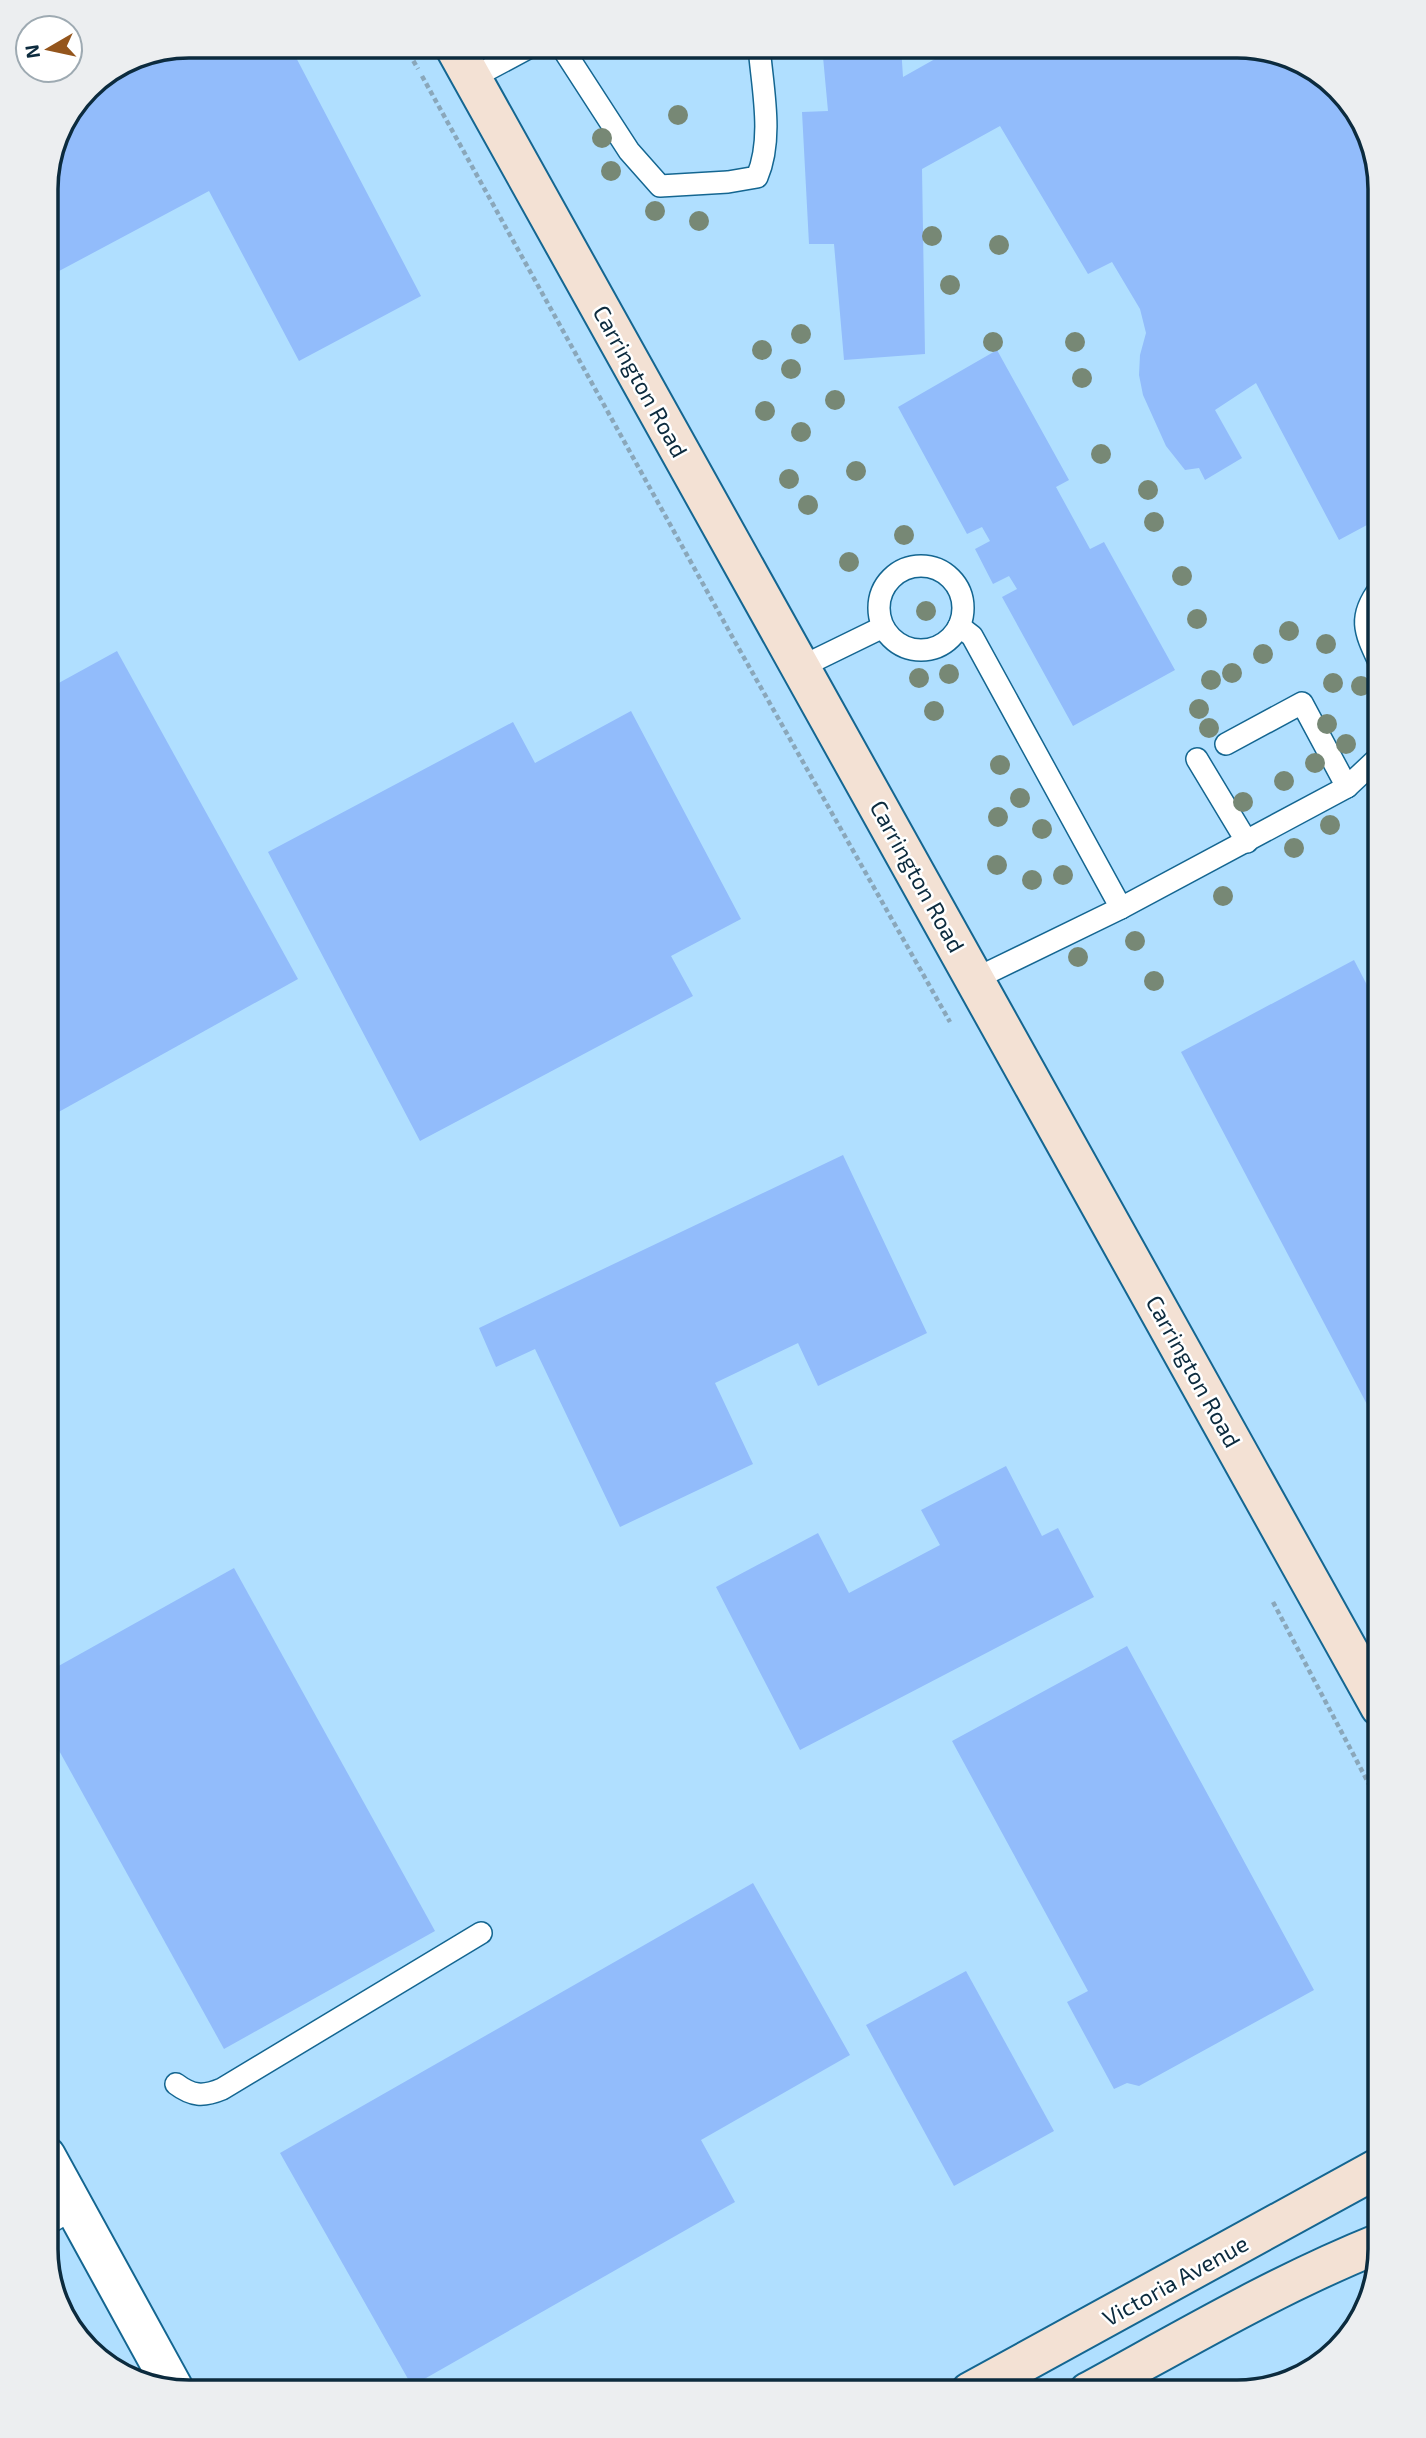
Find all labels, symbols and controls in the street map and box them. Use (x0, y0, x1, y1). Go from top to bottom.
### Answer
north arrow (14, 14, 84, 84)
text: N (19, 43, 44, 60)
street label: Carrington Road (588, 300, 694, 462)
street label: Carrington Road (865, 795, 971, 957)
street label: Carrington Road (1141, 1290, 1247, 1452)
street label: Victoria Avenue (1097, 2228, 1253, 2332)

